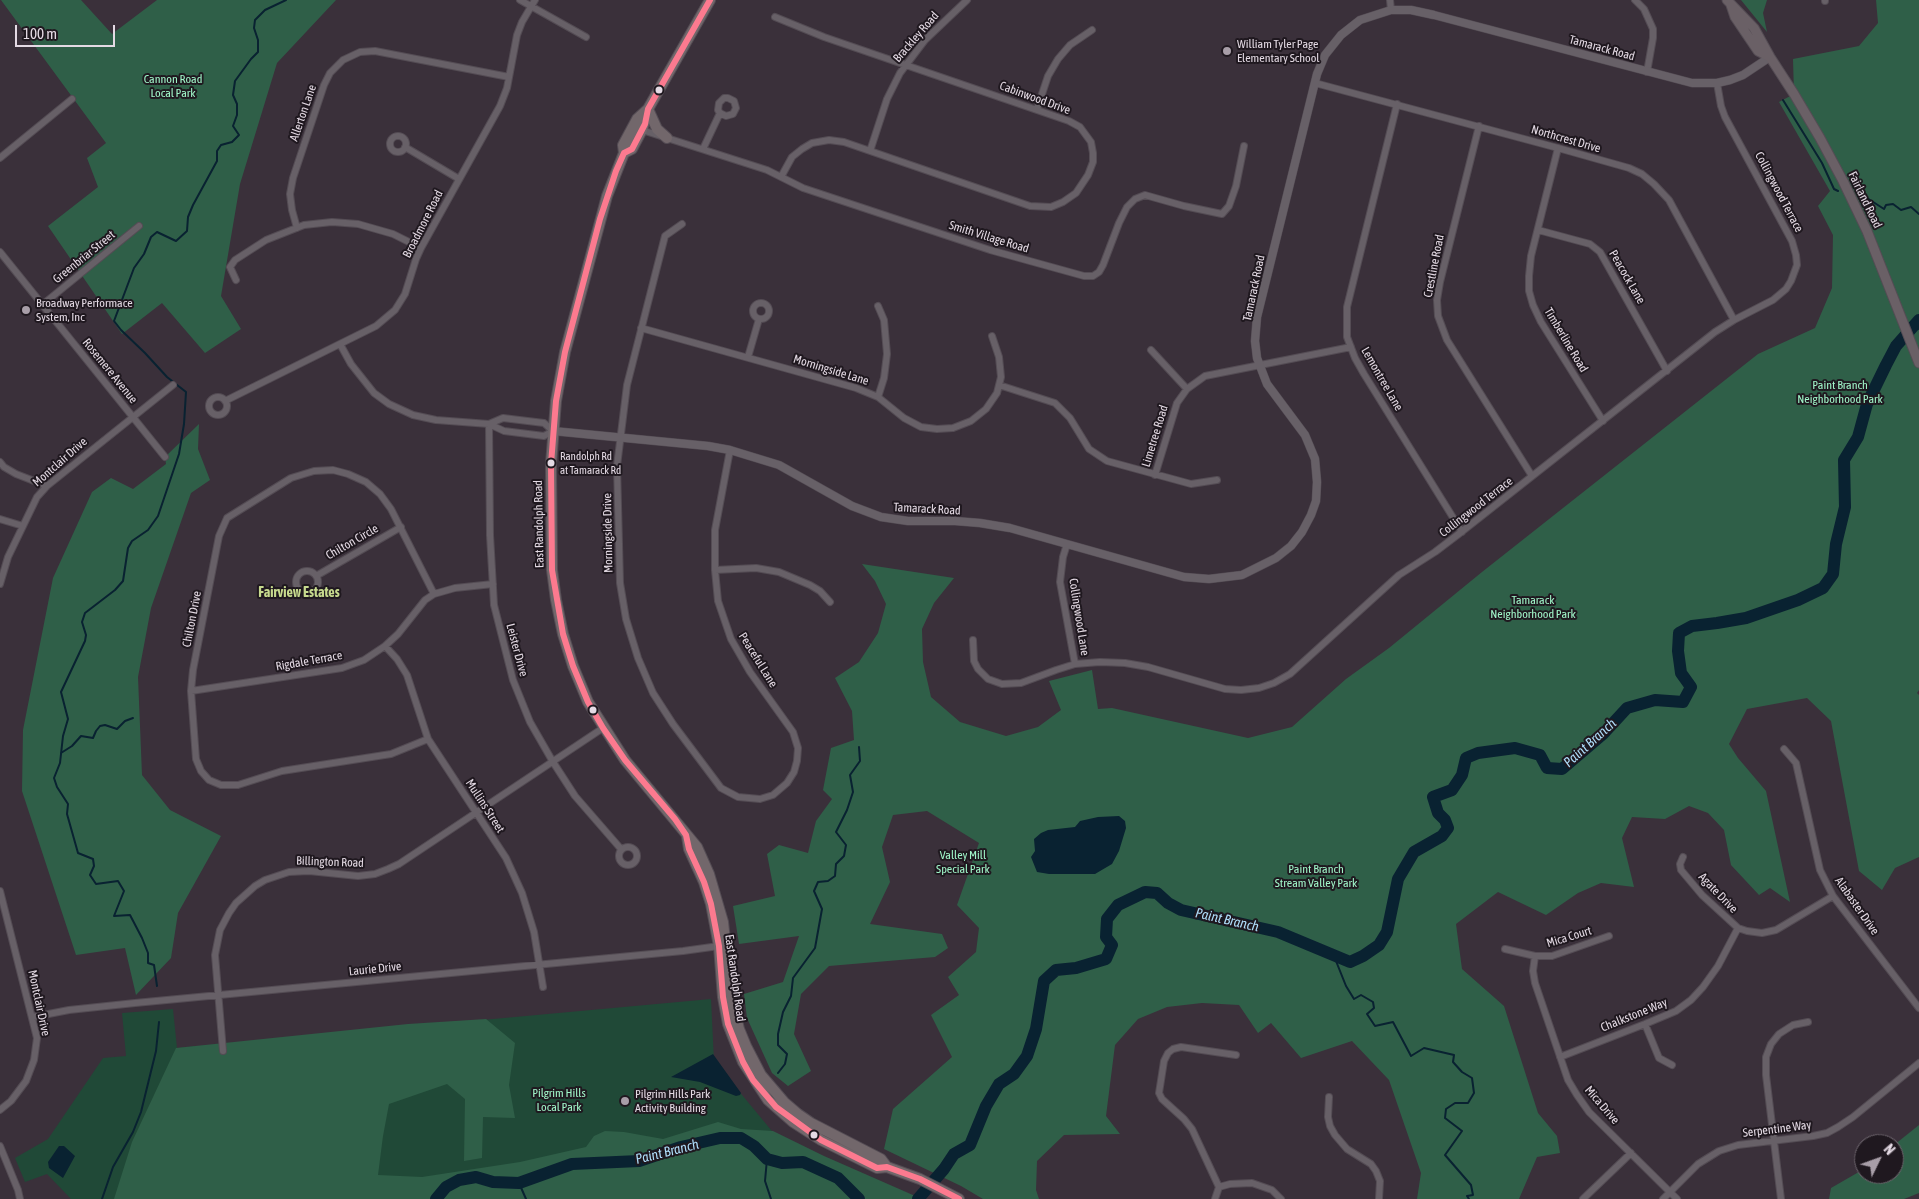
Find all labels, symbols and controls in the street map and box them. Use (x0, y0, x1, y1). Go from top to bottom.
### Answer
street label: Brackley Road (890, 9, 942, 65)
scale bar (18, 15, 118, 47)
text: 100 m (23, 25, 57, 42)
street label: Tamarack Road (1568, 32, 1636, 64)
place label: William Tyler Page Elementary School (1237, 37, 1319, 65)
marker: William Tyler Page Elementary School (1221, 45, 1233, 57)
park label: Cannon Road Local Park (144, 72, 202, 100)
street label: Cabinwood Drive (998, 79, 1072, 117)
street label: Allerton Lane (287, 83, 319, 143)
unlabelled marker (654, 85, 664, 95)
street label: Northcrest Drive (1530, 122, 1602, 156)
street label: Collingwood Terrace (1752, 149, 1806, 235)
street label: Fairland Road (1845, 169, 1885, 231)
street label: Broadmore Road (400, 188, 446, 260)
street label: Smith Village Road (947, 218, 1031, 256)
street label: Greenbriar Street (50, 228, 118, 286)
street label: Crestline Road (1421, 233, 1447, 299)
street label: Peacock Lane (1606, 248, 1648, 306)
street label: Tamarack Road (1240, 254, 1268, 322)
place label: Broadway Performace System, Inc (36, 296, 133, 324)
marker: Broadway Performace System, Inc (20, 304, 32, 316)
street label: Timberline Road (1541, 305, 1591, 375)
street label: Rosemere Avenue (79, 336, 141, 406)
street label: Lemontree Lane (1358, 345, 1406, 413)
street label: Morningside Lane (792, 352, 870, 388)
park label: Paint Branch Neighborhood Park (1797, 378, 1883, 406)
street label: Limetree Road (1139, 403, 1171, 469)
street label: Montclair Drive (30, 434, 90, 490)
place label: Randolph Rd at Tamarack Rd (560, 450, 621, 476)
marker: Randolph Rd at Tamarack Rd (546, 458, 556, 468)
street label: Collingwood Terrace (1436, 474, 1516, 540)
street label: East Randolph Road (531, 480, 547, 568)
street label: Morningside Drive (600, 493, 616, 573)
street label: Tamarack Road (893, 500, 961, 518)
street label: Chilton Circle (323, 521, 381, 563)
street label: Collingwood Lane (1066, 577, 1092, 657)
district label: Fairview Estates (258, 585, 340, 601)
street label: Chilton Drive (180, 590, 204, 648)
park label: Tamarack Neighborhood Park (1490, 593, 1576, 621)
street label: Leister Drive (503, 622, 531, 678)
street label: Peaceful Lane (735, 630, 781, 690)
street label: Rigdale Terrace (275, 648, 343, 674)
unlabelled marker (588, 705, 598, 715)
water label: Paint Branch (1560, 715, 1620, 771)
street label: Mullins Street (462, 777, 508, 835)
park label: Valley Mill Special Park (936, 848, 990, 876)
street label: Billington Road (296, 854, 364, 870)
park label: Paint Branch Stream Valley Park (1275, 862, 1357, 890)
street label: Agate Drive (1695, 870, 1741, 916)
street label: Alabaster Drive (1832, 874, 1882, 938)
water label: Paint Branch (1194, 905, 1260, 935)
street label: Mica Court (1545, 923, 1593, 951)
street label: East Randolph Road (722, 933, 748, 1023)
street label: Laurie Drive (348, 959, 402, 979)
street label: Montclair Drive (25, 969, 53, 1037)
street label: Chalkstone Way (1599, 995, 1669, 1035)
street label: Mica Drive (1582, 1083, 1622, 1127)
park label: Pilgrim Hills Local Park (532, 1086, 586, 1114)
place label: Pilgrim Hills Park Activity Building (635, 1087, 710, 1115)
marker: Pilgrim Hills Park Activity Building (619, 1095, 631, 1107)
street label: Serpentine Way (1742, 1118, 1812, 1140)
unlabelled marker (809, 1130, 819, 1140)
north arrow (1854, 1134, 1904, 1184)
water label: Paint Branch (634, 1136, 700, 1168)
text: N (1881, 1141, 1898, 1158)

